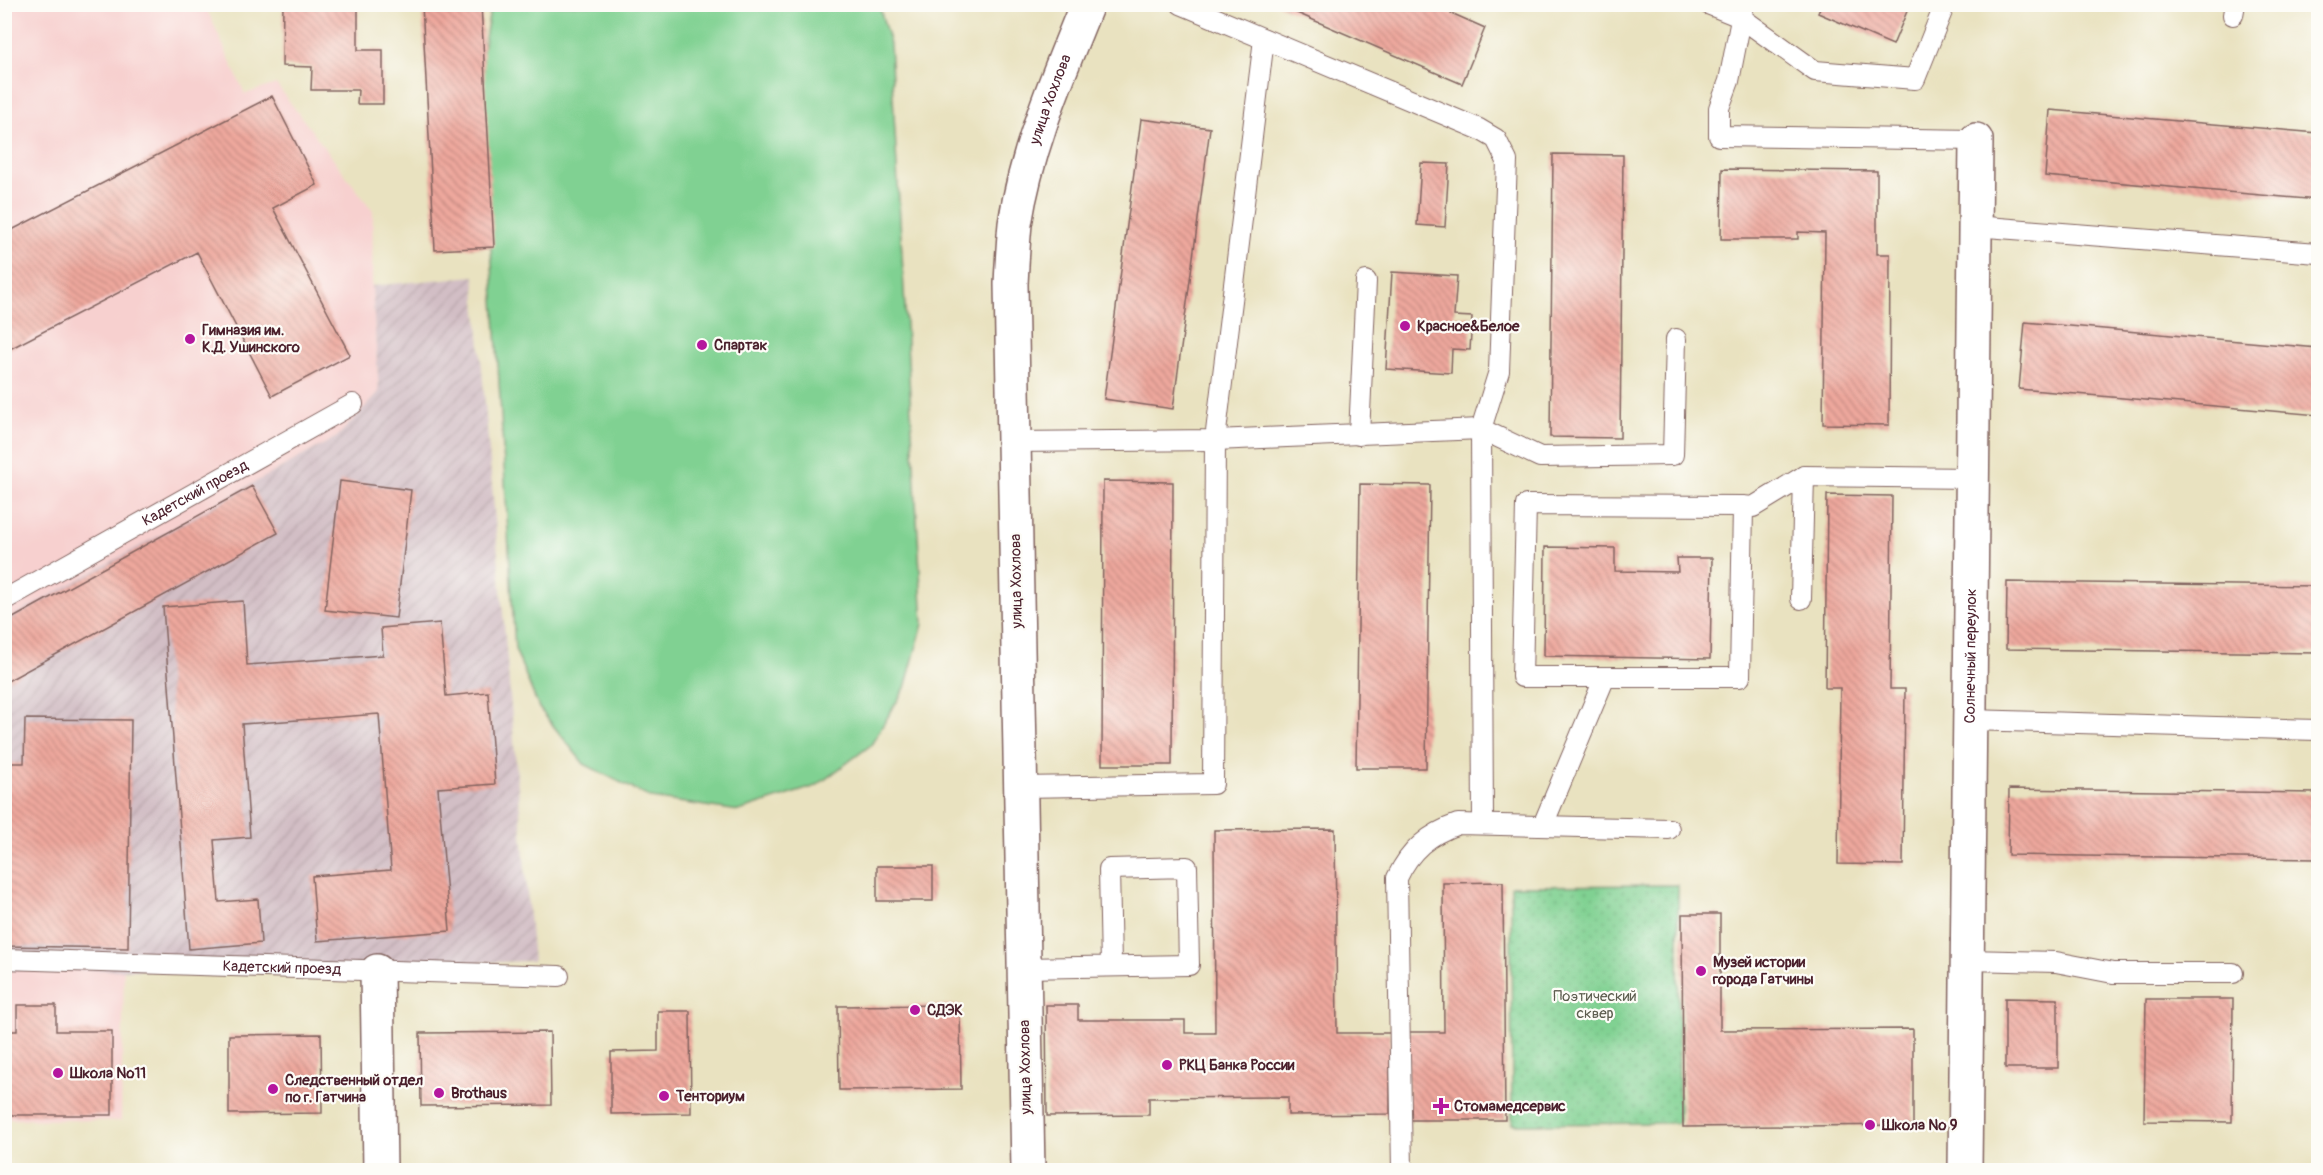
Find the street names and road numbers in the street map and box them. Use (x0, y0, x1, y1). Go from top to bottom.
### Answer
street label: улица Хохлова (1025, 52, 1076, 148)
street label: Кадетский проезд (139, 456, 252, 531)
street label: улица Хохлова (1006, 534, 1027, 629)
street label: Солнечный переулок (1961, 588, 1981, 724)
street label: Кадетский проезд (222, 957, 341, 979)
street label: улица Хохлова (1015, 1020, 1036, 1115)

